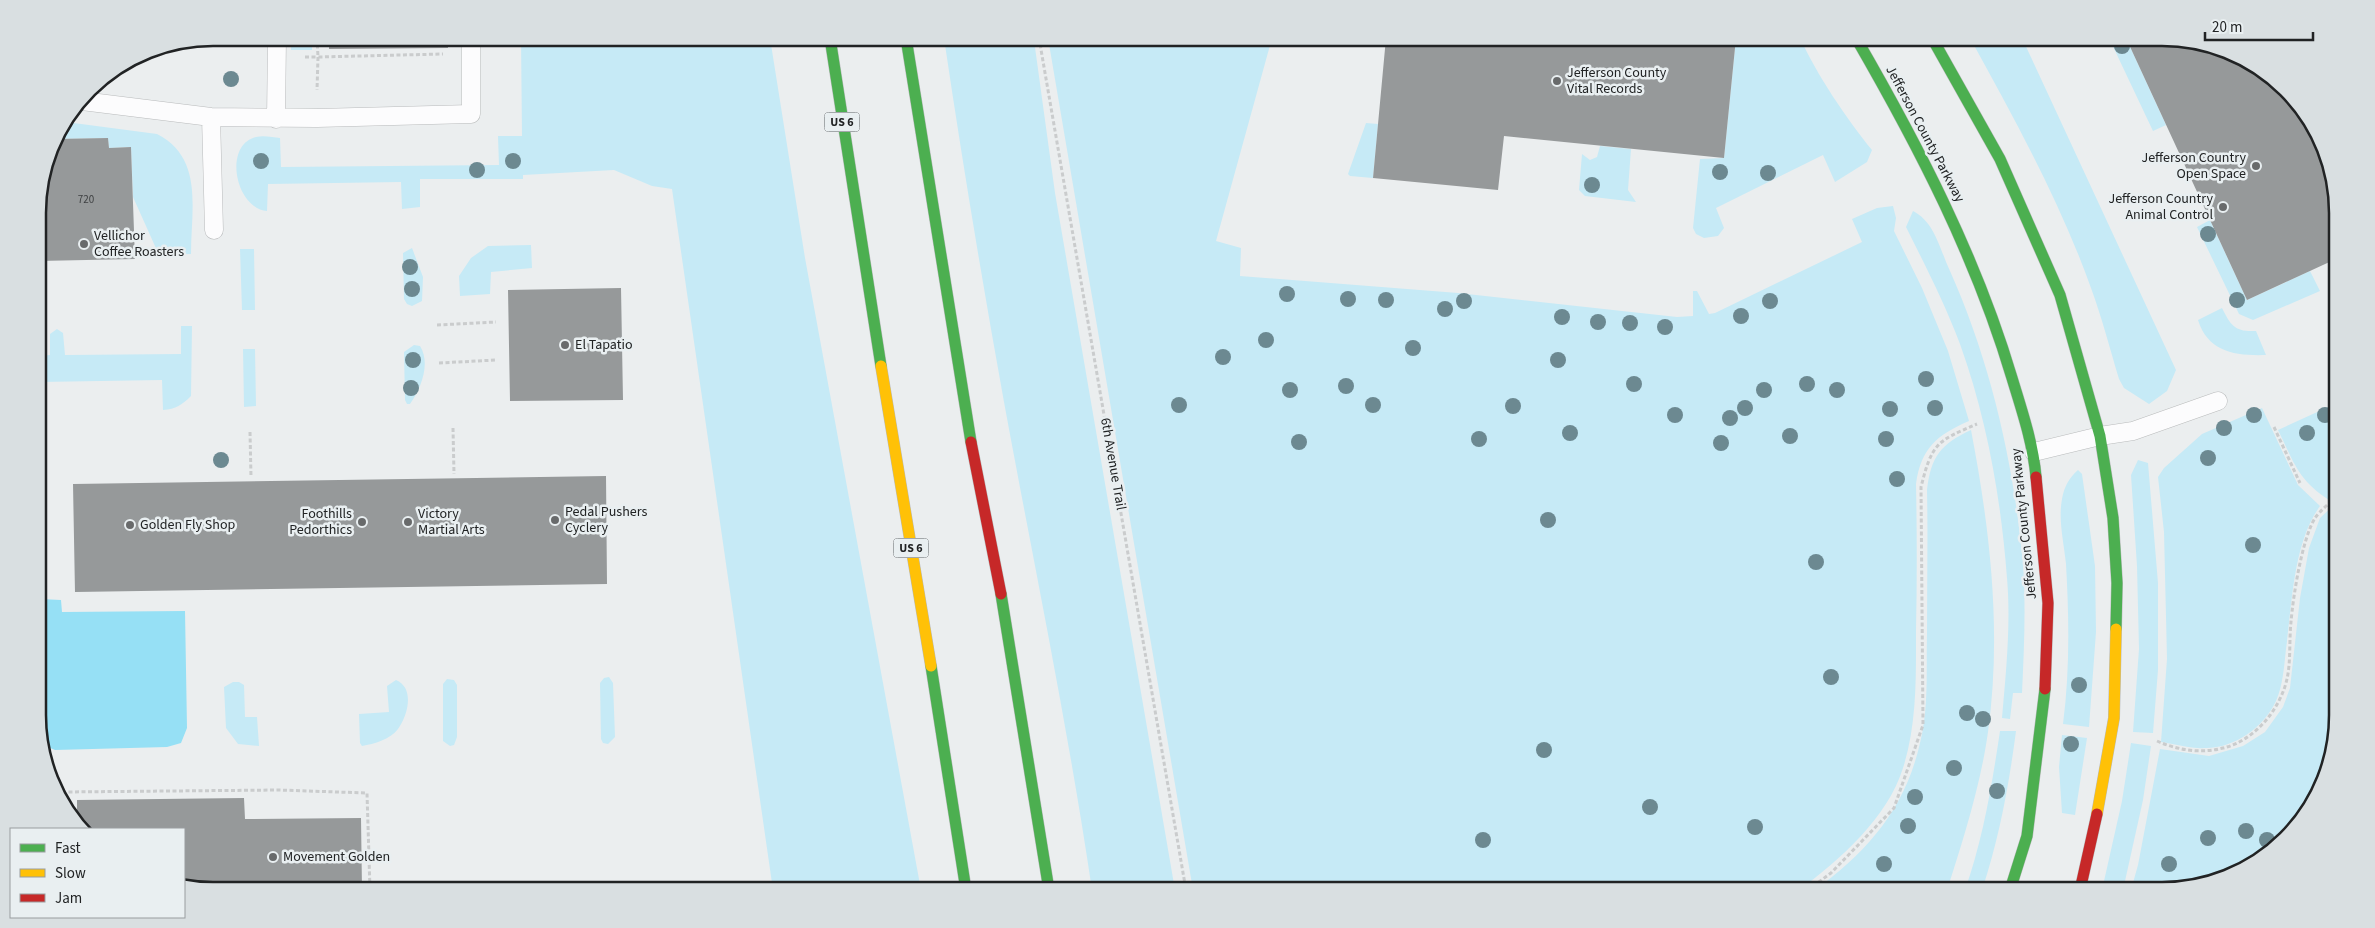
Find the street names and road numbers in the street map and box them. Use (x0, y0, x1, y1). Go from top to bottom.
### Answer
street label: Jefferson County Parkway (1881, 62, 1970, 206)
road number: US 6 (824, 112, 860, 132)
street label: 6th Avenue Trail (1095, 416, 1131, 512)
street label: Jefferson County Parkway (2006, 447, 2042, 601)
road number: US 6 (894, 538, 928, 558)

